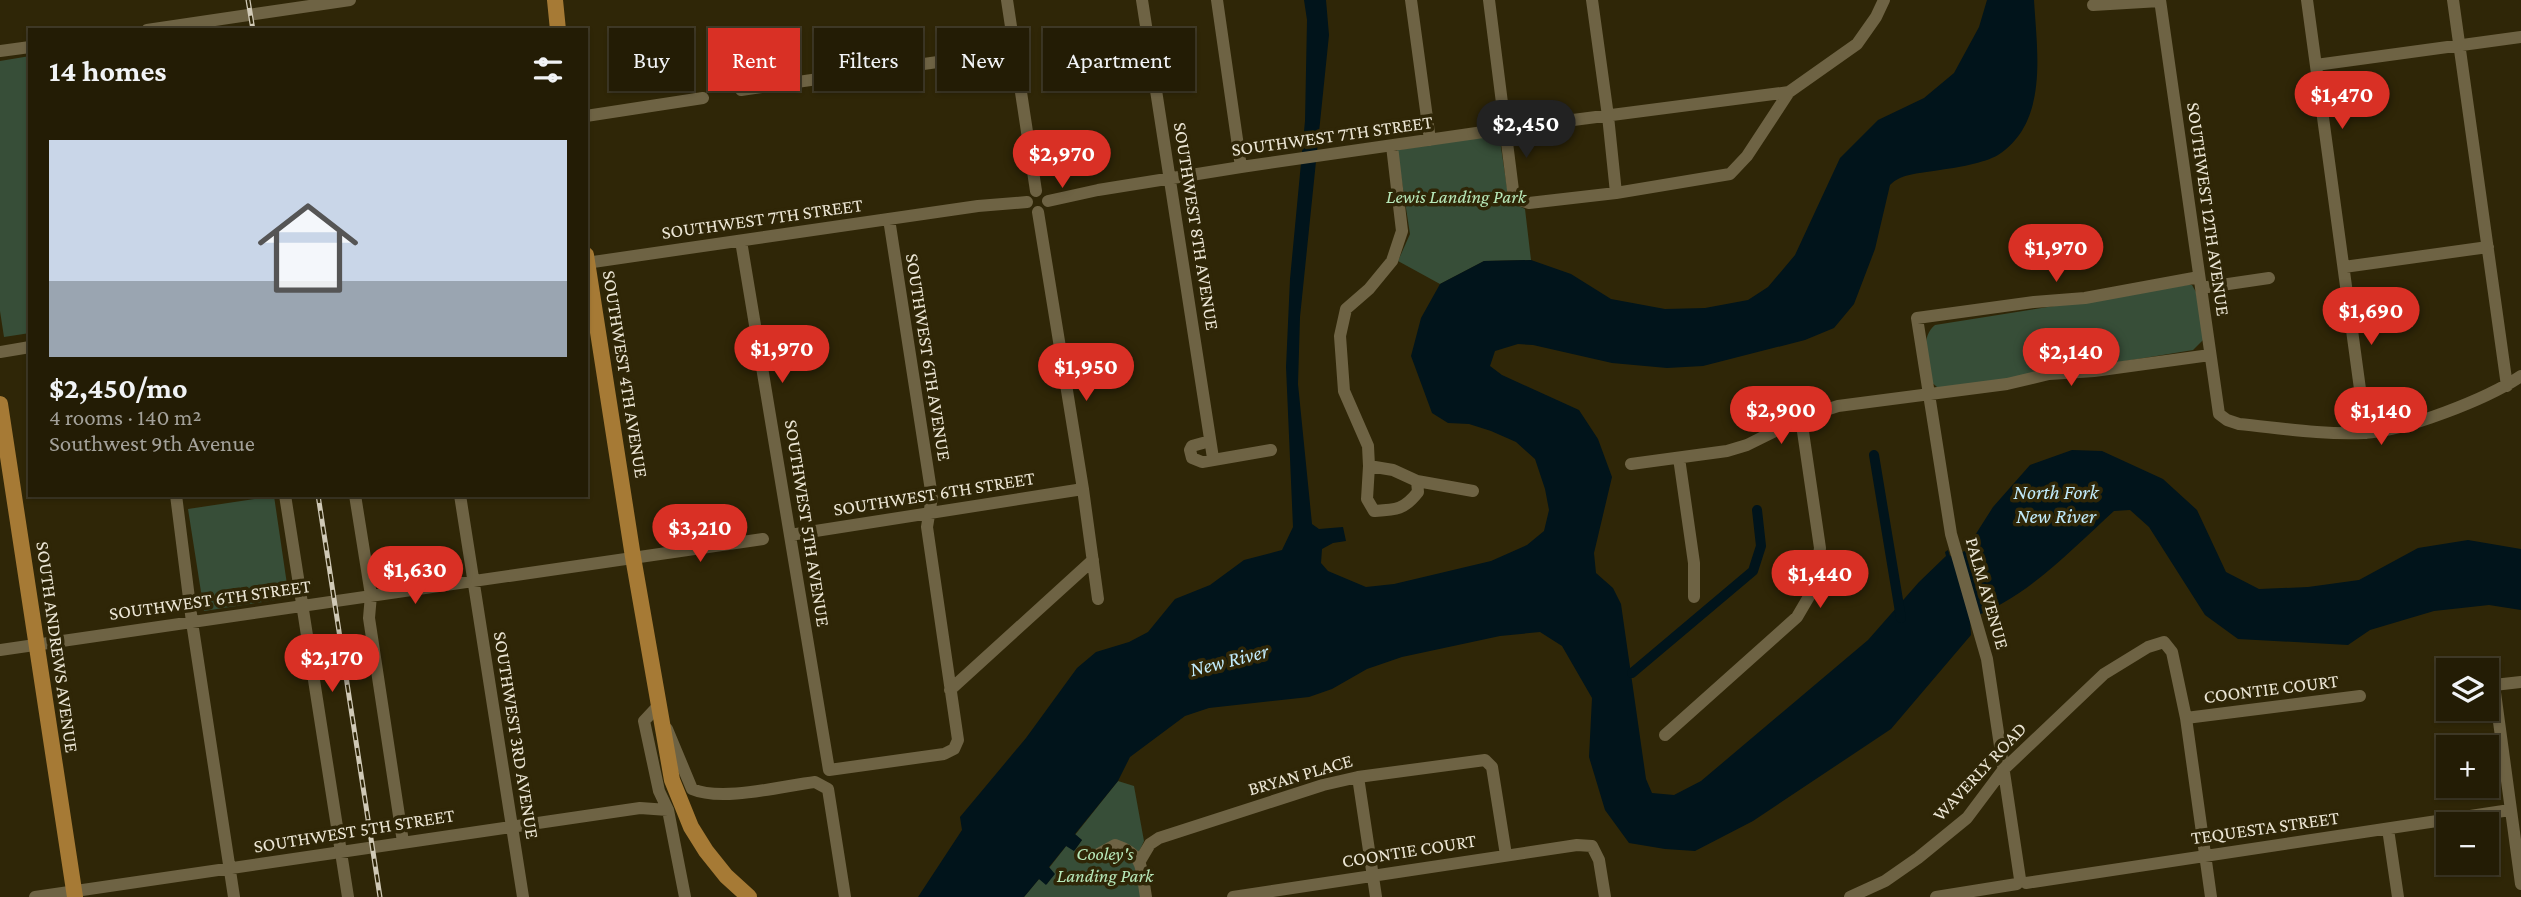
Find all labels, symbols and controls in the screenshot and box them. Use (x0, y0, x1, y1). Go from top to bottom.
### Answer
chip: Buy (609, 28, 694, 91)
chip: Rent (708, 28, 800, 91)
chip: Filters (814, 28, 923, 91)
chip: New (937, 28, 1029, 91)
chip: Apartment (1043, 28, 1195, 91)
icon: filters (529, 51, 567, 89)
text: 14 homes (49, 54, 167, 87)
pin: $1,470 (2285, 72, 2399, 131)
text: $1,470 (2311, 81, 2373, 107)
pin: $2,450 (1469, 100, 1583, 160)
street label: SOUTHWEST 12TH AVENUE (2183, 101, 2234, 317)
text: $2,450 (1493, 110, 1559, 136)
street label: SOUTHWEST 7TH STREET (1230, 111, 1435, 160)
street label: SOUTHWEST 8TH AVENUE (1170, 121, 1223, 332)
pin: $2,970 (1005, 130, 1119, 190)
text: $2,970 (1029, 140, 1095, 166)
icon: home (245, 185, 371, 311)
park label: Lewis Landing Park (1386, 186, 1527, 207)
street label: SOUTHWEST 7TH STREET (660, 194, 865, 243)
pin: $1,970 (1999, 224, 2113, 284)
text: $1,970 (2024, 234, 2088, 260)
street label: SOUTHWEST 6TH AVENUE (902, 252, 955, 462)
street label: SOUTHWEST 4TH AVENUE (599, 269, 652, 479)
pin: $1,690 (2314, 288, 2428, 347)
text: $1,690 (2339, 297, 2403, 323)
pin: $1,970 (725, 326, 839, 385)
pin: $2,140 (2014, 328, 2128, 388)
text: $1,970 (750, 335, 814, 361)
text: $2,140 (2039, 338, 2103, 364)
pin: $1,950 (1029, 344, 1143, 403)
text: $1,950 (1054, 353, 1118, 379)
text: $2,450/mo (49, 371, 188, 404)
pin: $2,900 (1724, 386, 1838, 446)
pin: $1,140 (2324, 388, 2438, 447)
text: $2,900 (1746, 396, 1816, 422)
text: $1,140 (2350, 397, 2412, 423)
text: 4 rooms · 140 m² (49, 404, 201, 430)
street label: SOUTHWEST 5TH AVENUE (781, 418, 834, 628)
text: Southwest 9th Avenue (49, 430, 255, 456)
street label: SOUTHWEST 6TH STREET (832, 467, 1037, 520)
water label: North Fork New River (2013, 480, 2100, 528)
pin: $3,210 (643, 504, 757, 564)
text: $3,210 (668, 514, 732, 540)
street label: PALM AVENUE (1962, 535, 2014, 651)
street label: SOUTH ANDREWS AVENUE (32, 540, 83, 754)
pin: $1,630 (358, 546, 472, 606)
pin: $1,440 (1763, 550, 1877, 610)
text: $1,630 (383, 556, 447, 582)
text: $1,440 (1788, 560, 1852, 586)
street label: SOUTHWEST 6TH STREET (108, 575, 313, 624)
street label: SOUTHWEST 3RD AVENUE (490, 630, 543, 840)
pin: $2,170 (275, 634, 389, 694)
water label: New River (1187, 639, 1271, 681)
text: $2,170 (300, 644, 364, 670)
map controls (2436, 658, 2499, 875)
button: layers (2436, 658, 2499, 721)
street label: COONTIE COURT (2202, 670, 2340, 707)
street label: WAVERLY ROAD (1928, 718, 2030, 825)
button: + (2436, 735, 2499, 798)
street label: BRYAN PLACE (1245, 750, 1355, 799)
street label: SOUTHWEST 5TH STREET (252, 804, 457, 857)
street label: TEQUESTA STREET (2190, 807, 2341, 848)
button: − (2436, 812, 2499, 875)
street label: COONTIE COURT (1340, 829, 1478, 871)
park label: Cooley's Landing Park (1057, 843, 1154, 886)

